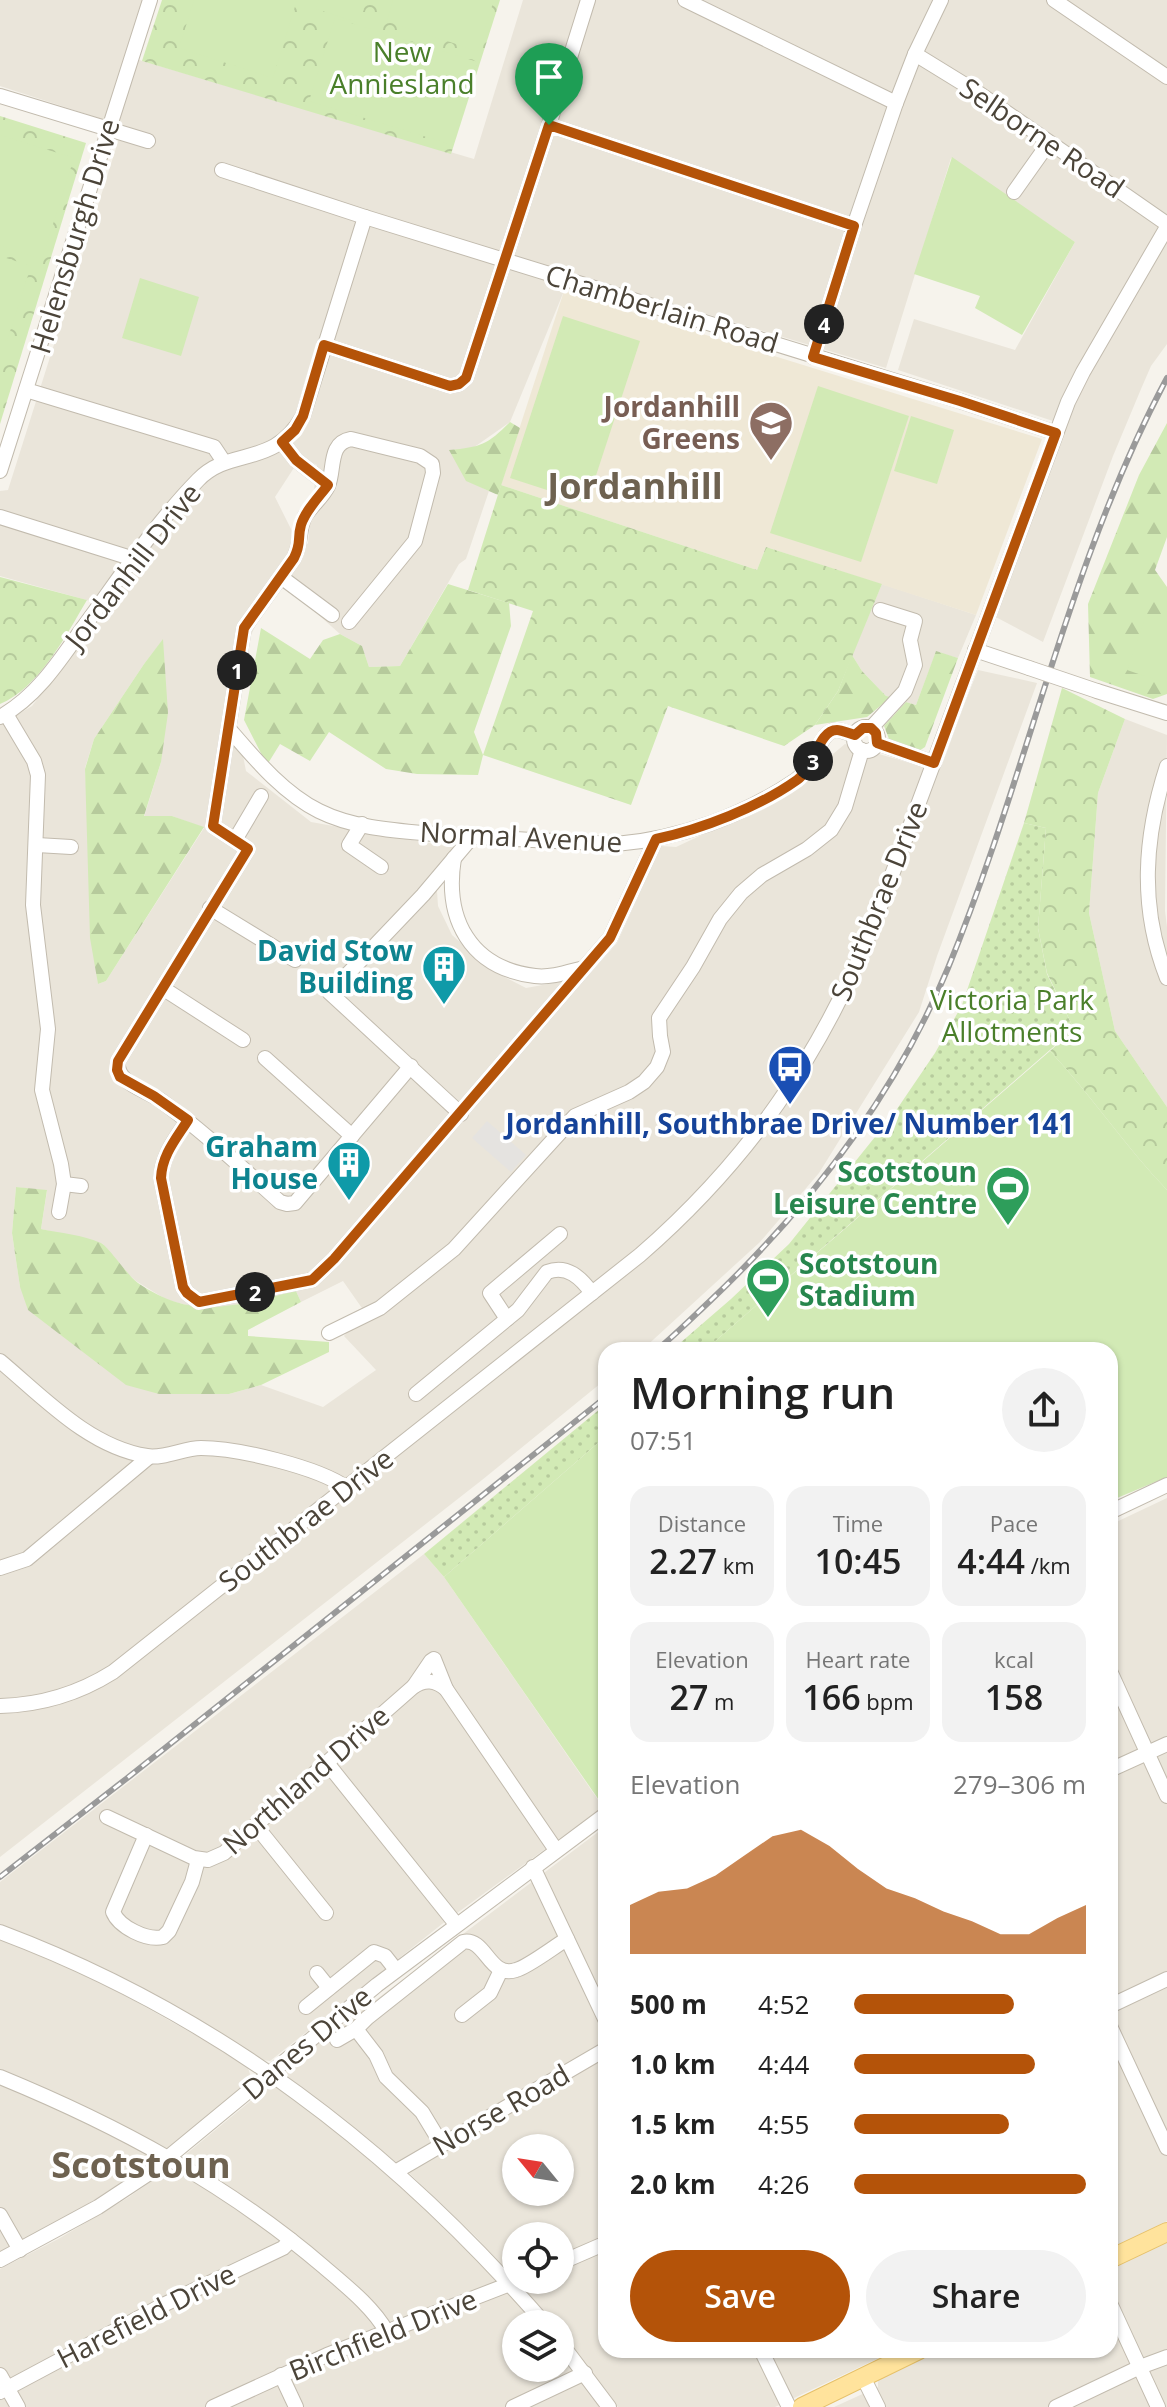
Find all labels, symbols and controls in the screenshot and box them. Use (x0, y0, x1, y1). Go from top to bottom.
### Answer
park label: New Anniesland (329, 32, 475, 102)
pin (515, 43, 583, 125)
icon: arrive (527, 55, 571, 99)
street label: Selborne Road (953, 68, 1132, 206)
street label: Helensburgh Drive (20, 114, 128, 358)
street label: Chamberlain Road (541, 255, 783, 362)
pin: 4 (804, 304, 844, 344)
text: 4 (818, 309, 830, 339)
place label: Jordanhill Greens (601, 387, 740, 457)
school or university icon: Jordanhill Greens (747, 399, 795, 462)
district label: Jordanhill (544, 461, 723, 510)
street label: Jordanhill Drive (54, 475, 209, 658)
pin: 1 (217, 650, 257, 690)
text: 1 (231, 655, 243, 685)
pin: 3 (793, 741, 833, 781)
text: 3 (807, 746, 819, 776)
street label: Southbrae Drive (821, 795, 935, 1006)
street label: Normal Avenue (419, 812, 623, 860)
place label: David Stow Building (257, 931, 413, 1001)
building icon: David Stow Building (420, 943, 468, 1006)
park label: Victoria Park Allotments (930, 980, 1094, 1050)
bus stop icon: Jordanhill, Southbrae Drive/ Number 141 (766, 1043, 814, 1106)
place label: Jordanhill, Southbrae Drive/ Number 141 (503, 1104, 1074, 1142)
place label: Graham House (205, 1127, 318, 1197)
building icon: Graham House (325, 1139, 373, 1202)
place label: Scotstoun Leisure Centre (773, 1152, 977, 1222)
sports icon: Scotstoun Leisure Centre (984, 1164, 1032, 1227)
place label: Scotstoun Stadium (799, 1244, 939, 1314)
sports icon: Scotstoun Stadium (744, 1256, 792, 1319)
pin: 2 (235, 1272, 275, 1312)
text: 2 (249, 1277, 261, 1307)
text: Morning run (630, 1362, 895, 1422)
button: share (1002, 1368, 1086, 1452)
text: 07:51 (630, 1422, 696, 1458)
street label: Southbrae Drive (210, 1439, 401, 1600)
text: Distance (658, 1508, 746, 1538)
text: Time (833, 1508, 883, 1538)
text: Pace (990, 1508, 1038, 1538)
text: 2.27 (649, 1538, 717, 1584)
text: 10:45 (814, 1538, 902, 1584)
text: 4:44 (957, 1538, 1025, 1584)
text: km (717, 1550, 755, 1580)
text: /km (1025, 1550, 1071, 1580)
text: Elevation (655, 1644, 749, 1674)
text: Heart rate (806, 1644, 910, 1674)
text: kcal (994, 1644, 1034, 1674)
text: 27 (670, 1674, 708, 1720)
text: 166 (802, 1674, 861, 1720)
text: 158 (985, 1674, 1043, 1720)
text: m (708, 1686, 734, 1716)
text: bpm (861, 1686, 914, 1716)
street label: Northland Drive (214, 1696, 397, 1862)
text: Elevation (630, 1766, 740, 1802)
text: 279–306 m (953, 1766, 1086, 1802)
street label: Danes Drive (234, 1977, 379, 2108)
text: 500 m (630, 1986, 707, 2022)
text: 4:52 (758, 1986, 809, 2022)
text: 1.0 km (630, 2046, 716, 2082)
text: 4:44 (758, 2046, 809, 2082)
street label: Norse Road (425, 2055, 576, 2164)
text: 1.5 km (630, 2106, 716, 2142)
text: 4:55 (758, 2106, 809, 2142)
north arrow (502, 2134, 574, 2206)
map controls (502, 2134, 574, 2382)
district label: Scotstoun (51, 2140, 231, 2189)
text: 2.0 km (630, 2166, 716, 2202)
text: 4:26 (758, 2166, 809, 2202)
button: locate (502, 2222, 574, 2294)
button: Save (630, 2250, 850, 2342)
button: Share (866, 2250, 1086, 2342)
street label: Harefield Drive (50, 2254, 241, 2376)
street label: Birchfield Drive (283, 2279, 482, 2389)
button: layers (502, 2310, 574, 2382)

